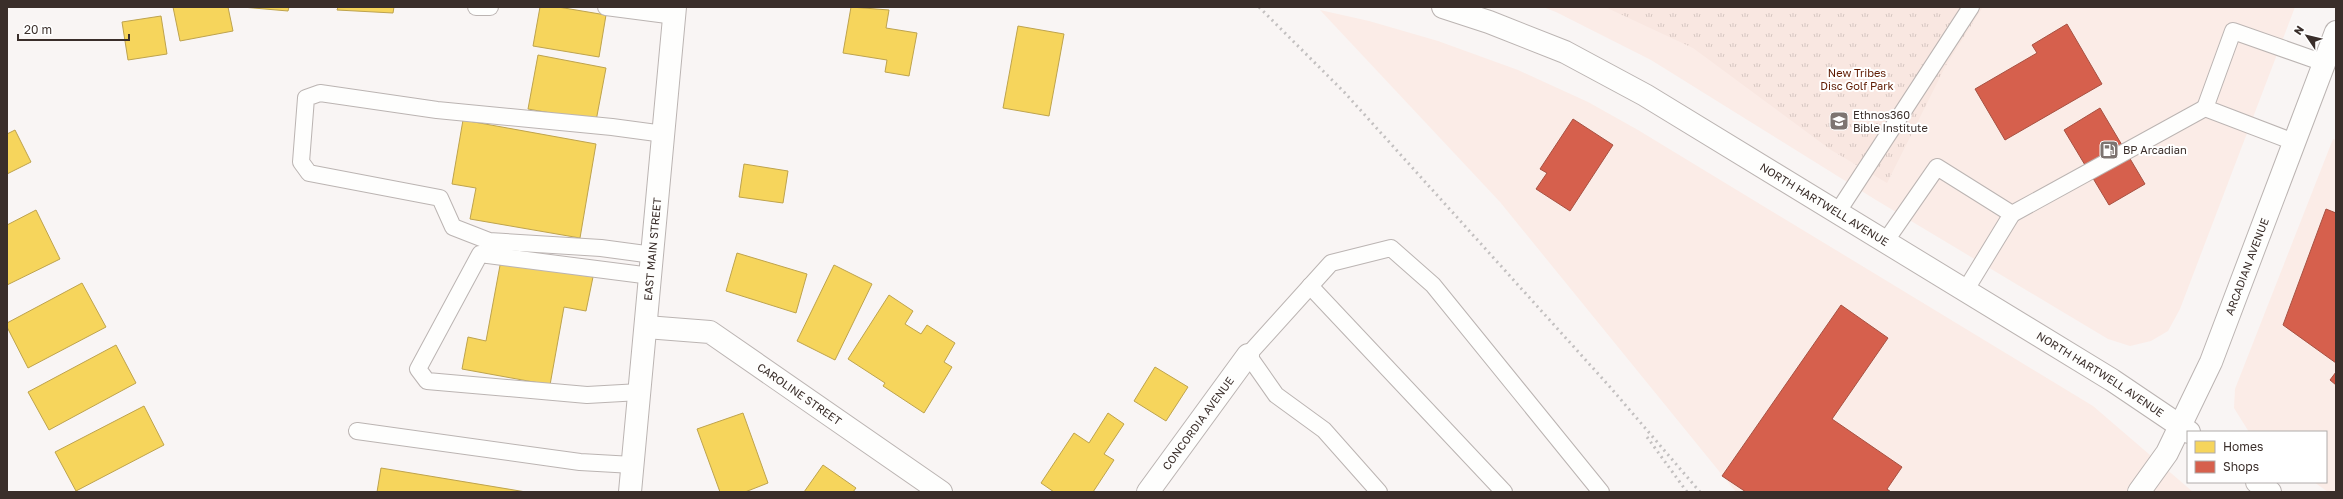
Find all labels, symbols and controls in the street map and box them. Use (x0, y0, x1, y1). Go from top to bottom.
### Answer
scale bar (18, 16, 129, 42)
north arrow (2287, 16, 2327, 56)
text: 20 m (24, 22, 52, 37)
text: N (2291, 23, 2306, 37)
park label: New Tribes Disc Golf Park (1820, 66, 1894, 92)
place label: Ethnos360 Bible Institute (1853, 108, 1928, 134)
school or university icon: Ethnos360 Bible Institute (1828, 110, 1850, 132)
fuel station icon: BP Arcadian (2098, 139, 2120, 161)
place label: BP Arcadian (2123, 143, 2187, 156)
street label: NORTH HARTWELL AVENUE (1758, 160, 1892, 248)
street label: EAST MAIN STREET (641, 197, 663, 301)
street label: ARCADIAN AVENUE (2222, 216, 2271, 317)
street label: NORTH HARTWELL AVENUE (2034, 329, 2167, 419)
street label: CAROLINE STREET (755, 360, 844, 427)
street label: CONCORDIA AVENUE (1159, 374, 1236, 472)
legend (2187, 431, 2327, 483)
text: Homes (2223, 439, 2263, 454)
text: Shops (2223, 459, 2259, 474)

